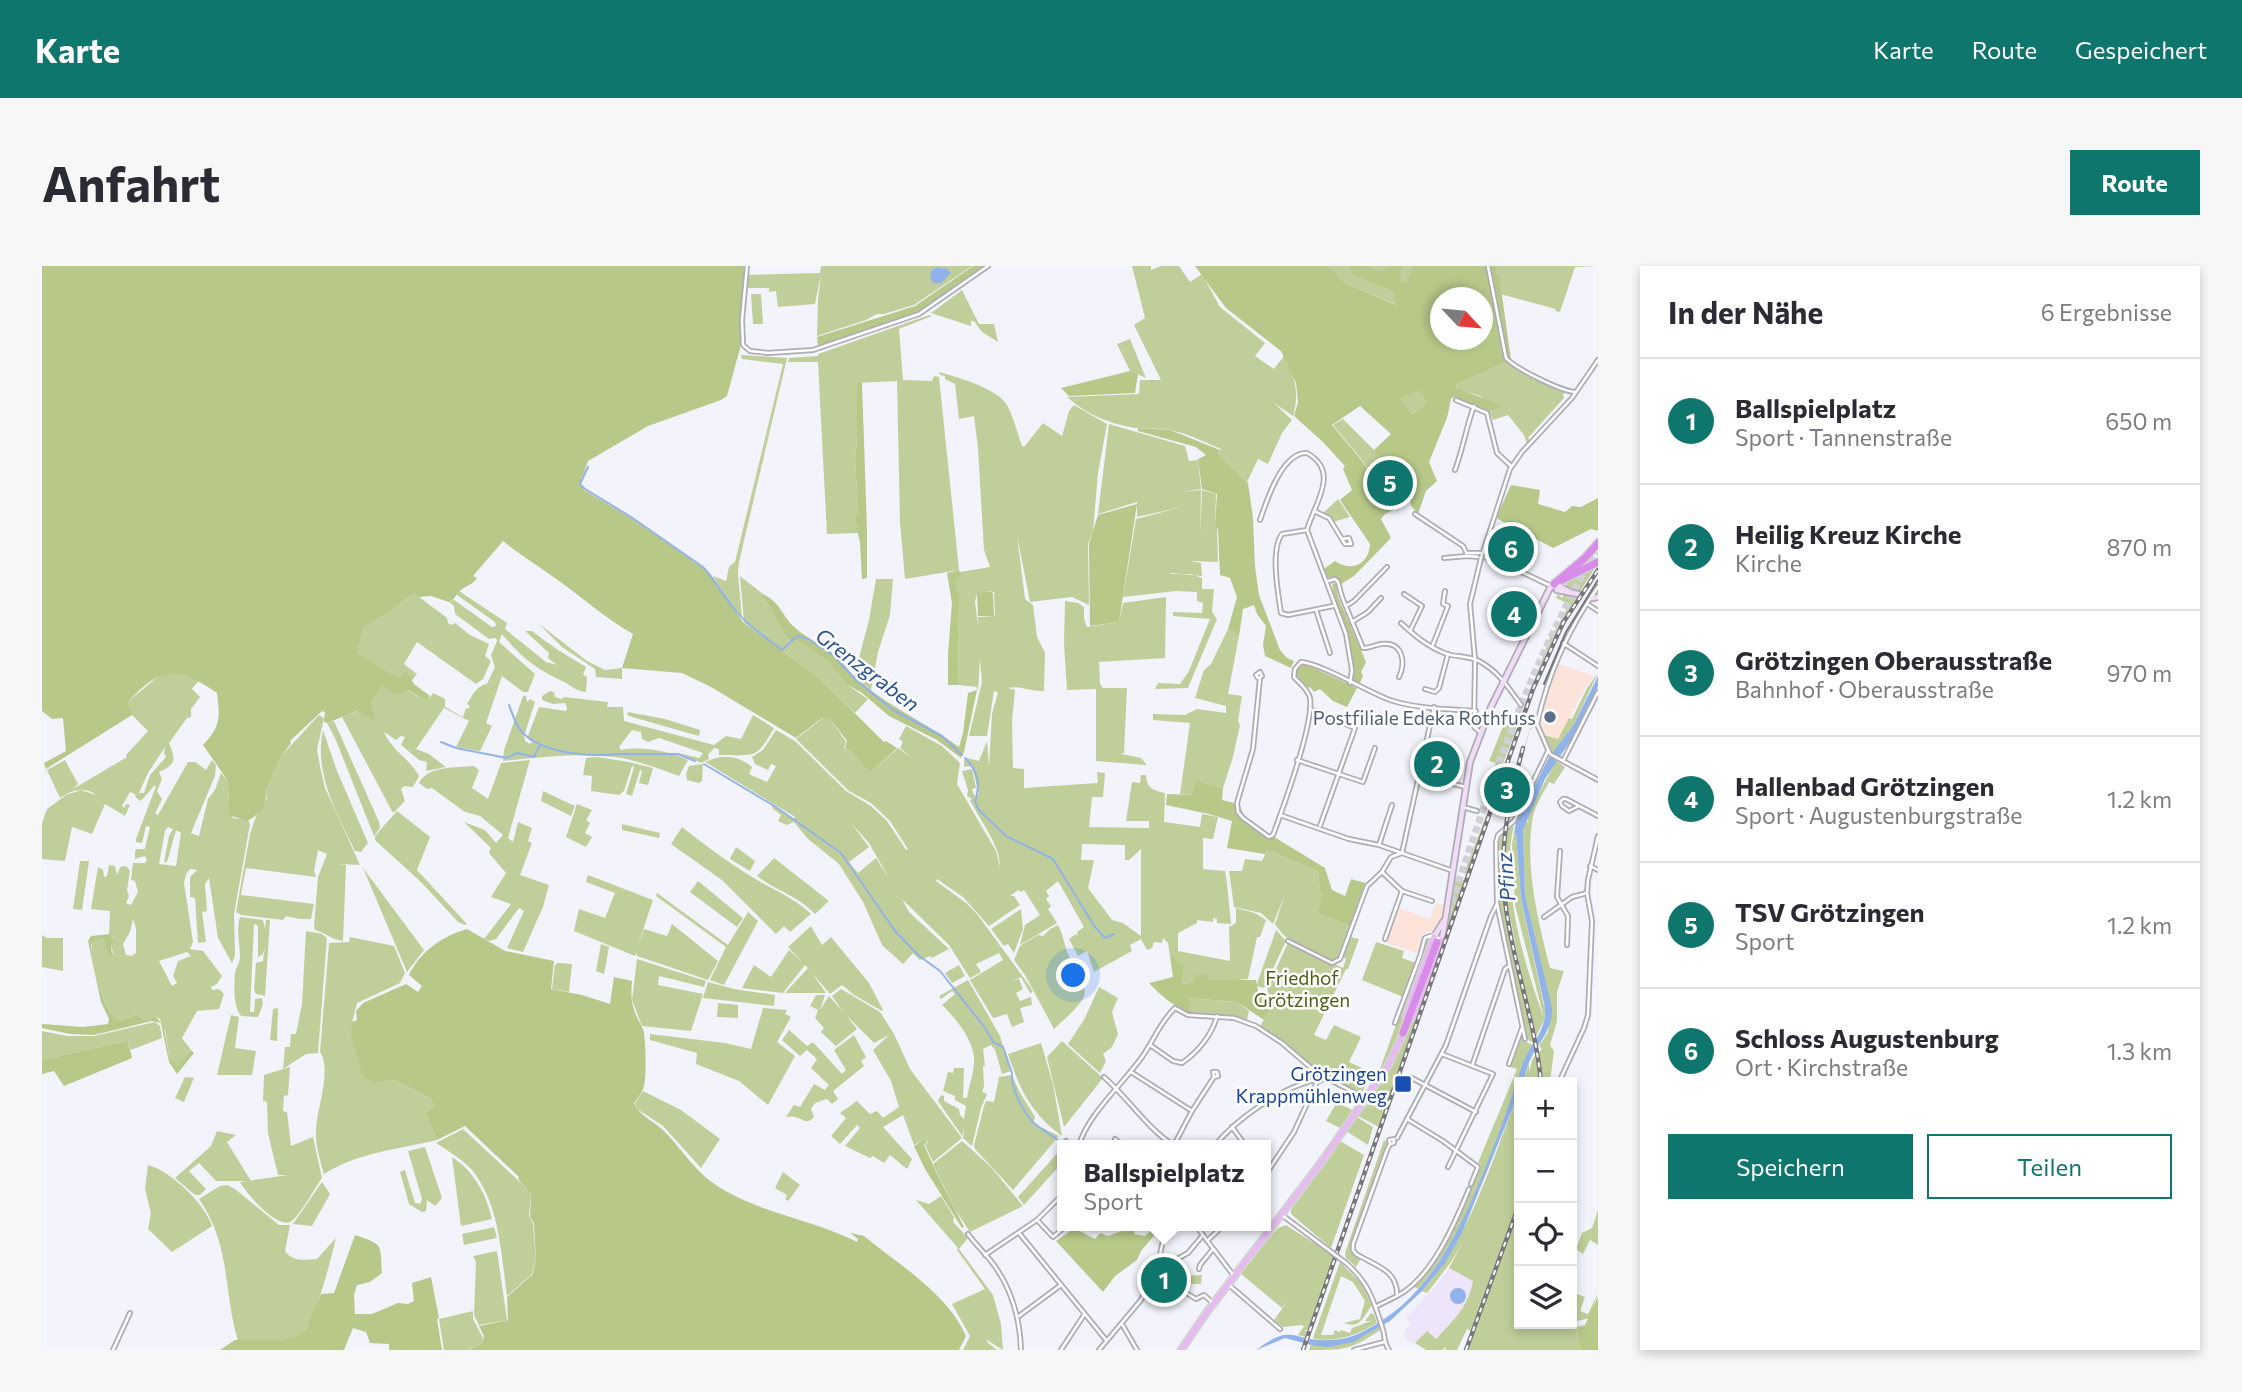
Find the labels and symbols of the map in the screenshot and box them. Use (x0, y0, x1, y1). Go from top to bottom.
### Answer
north arrow (1430, 287, 1493, 350)
pin: 5 (1367, 457, 1413, 509)
pin: 6 (1488, 523, 1534, 575)
pin: 4 (1491, 588, 1537, 640)
water label: Grenzgraben (811, 622, 925, 716)
place label: Postfiliale Edeka Rothfuss (1313, 706, 1536, 729)
marker: Postfiliale Edeka Rothfuss (1542, 709, 1558, 725)
pin: 2 (1414, 738, 1460, 790)
pin: 3 (1484, 764, 1530, 816)
water label: Pfinz (1490, 851, 1520, 903)
your location (1056, 958, 1090, 992)
park label: Friedhof Grötzingen (1254, 966, 1350, 1011)
place label: Grötzingen Krappmühlenweg (1236, 1062, 1387, 1107)
marker: Grötzingen Krappmühlenweg (1393, 1074, 1413, 1094)
pin: 1 (1141, 1254, 1187, 1306)

